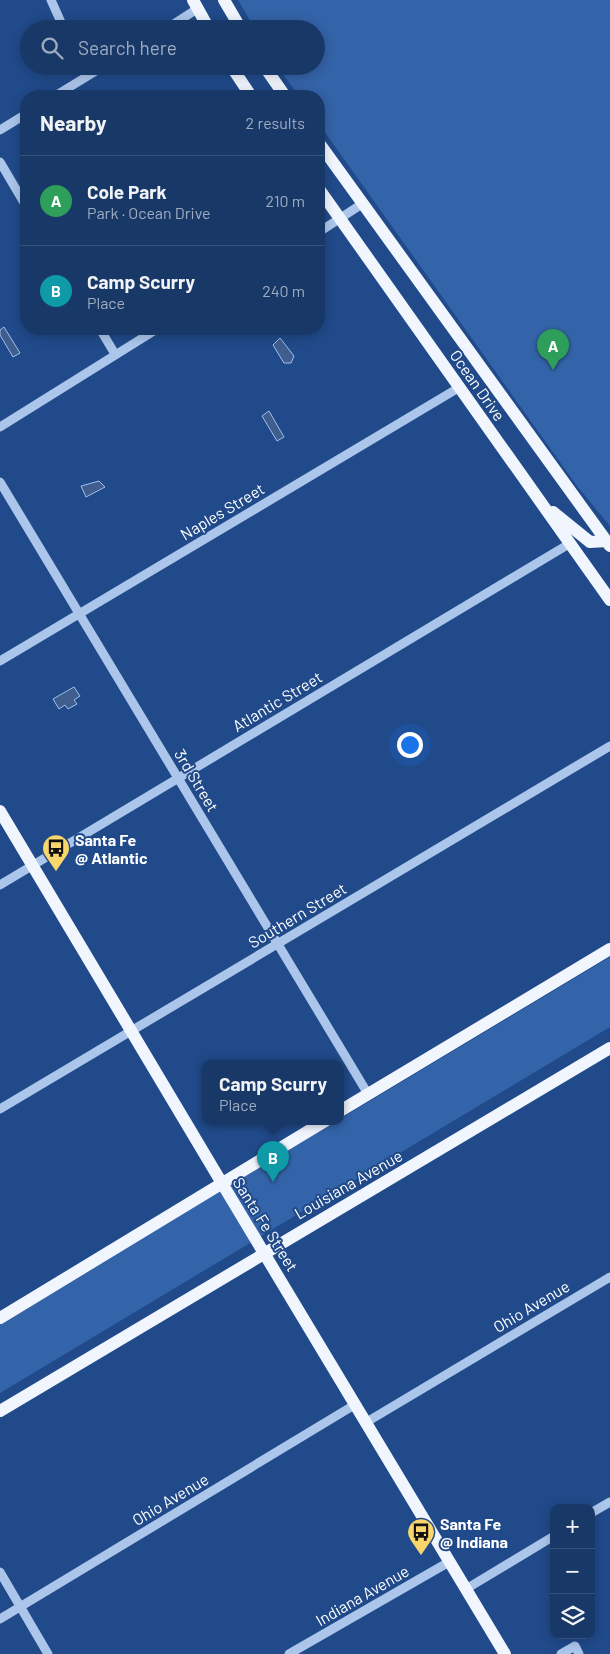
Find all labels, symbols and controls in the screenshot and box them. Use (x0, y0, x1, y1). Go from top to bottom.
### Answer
search box (20, 20, 325, 75)
icon: search (38, 34, 66, 62)
text: Search here (78, 36, 177, 59)
text: Nearby (40, 110, 106, 135)
text: 2 results (246, 113, 305, 132)
text: Cole Park (87, 180, 167, 203)
text: A (51, 191, 61, 210)
text: 210 m (266, 191, 305, 210)
text: Park · Ocean Drive (87, 203, 211, 222)
text: Camp Scurry (87, 270, 195, 293)
text: B (51, 281, 61, 300)
text: 240 m (262, 281, 305, 300)
text: Place (87, 293, 125, 312)
pin: A (537, 329, 569, 370)
street label: Ocean Drive (447, 346, 509, 424)
street label: Naples Street (177, 479, 267, 543)
street label: Atlantic Street (229, 667, 325, 735)
your location (397, 732, 423, 758)
street label: 3rd Street (171, 745, 223, 815)
place label: Santa Fe @ Atlantic (75, 830, 148, 867)
bus stop icon: Santa Fe @ Atlantic (41, 833, 71, 872)
street label: Southern Street (245, 878, 349, 952)
popup (202, 1060, 344, 1125)
text: Camp Scurry (219, 1072, 327, 1095)
text: Place (219, 1095, 257, 1114)
pin: B (257, 1141, 289, 1182)
street label: Louisiana Avenue (291, 1145, 405, 1223)
street label: Santa Fe Street (230, 1174, 302, 1274)
street label: Ohio Avenue (489, 1276, 573, 1336)
street label: Ohio Avenue (128, 1469, 212, 1529)
map controls (550, 1504, 595, 1639)
button: + (550, 1504, 595, 1549)
place label: Santa Fe @ Indiana (440, 1514, 508, 1551)
bus stop icon: Santa Fe @ Indiana (406, 1517, 436, 1556)
button: − (550, 1549, 595, 1594)
street label: Indiana Avenue (312, 1561, 412, 1629)
button: layers (550, 1594, 595, 1639)

